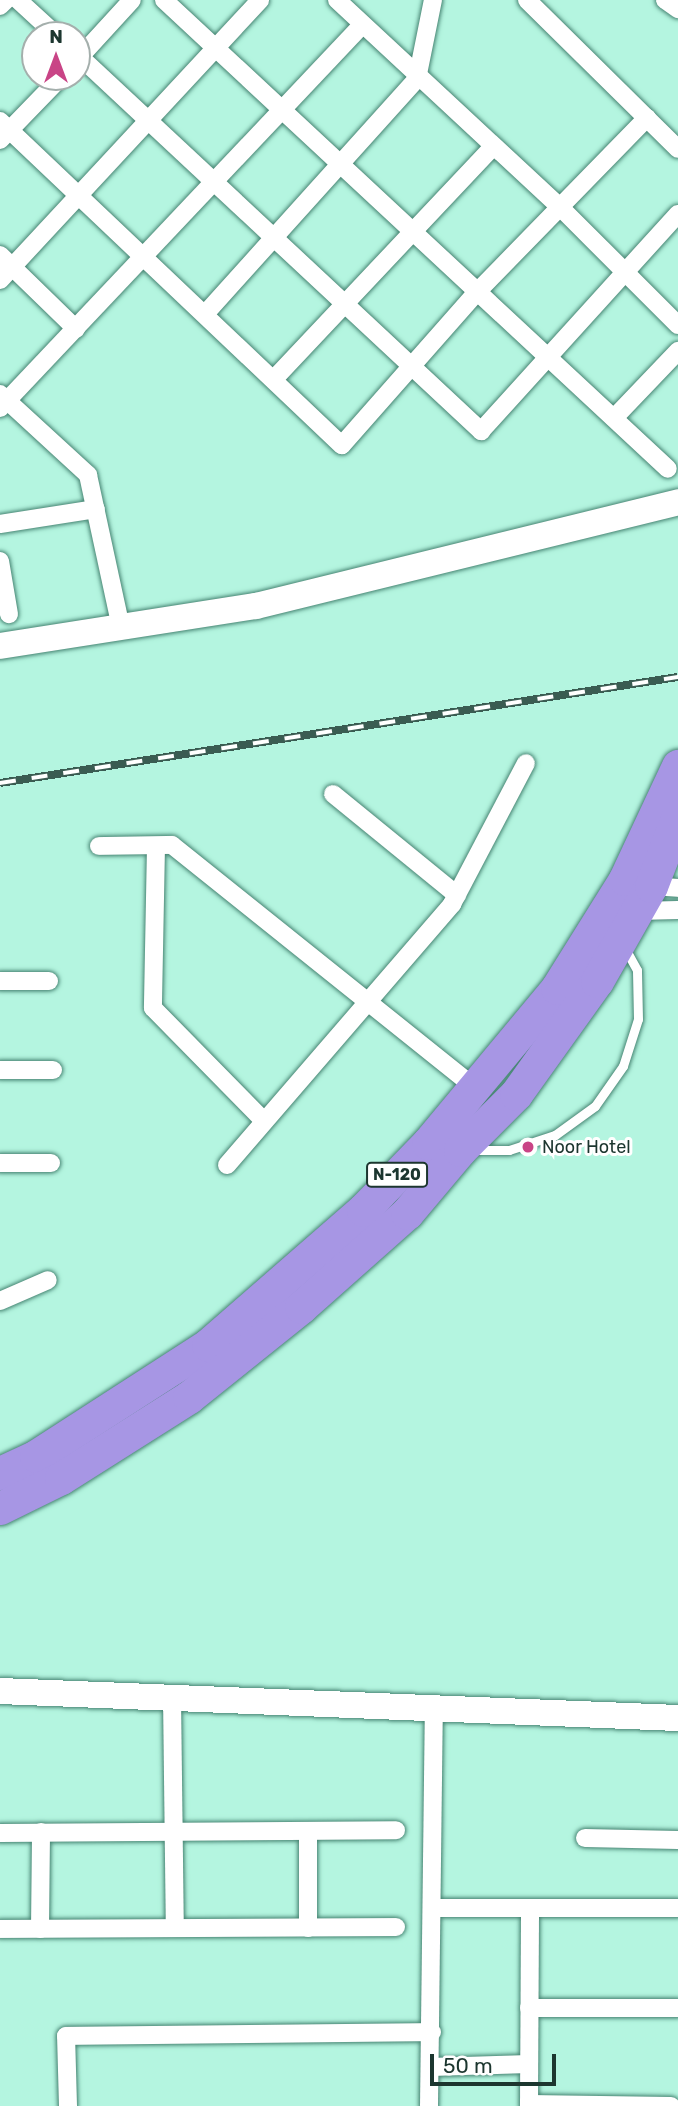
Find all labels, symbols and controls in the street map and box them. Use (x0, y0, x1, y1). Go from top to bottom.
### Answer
north arrow (21, 21, 91, 91)
text: N (49, 25, 63, 48)
place label: Noor Hotel (542, 1136, 631, 1158)
marker: Noor Hotel (520, 1139, 536, 1155)
road number: N-120 (366, 1162, 428, 1188)
scale bar (433, 2039, 559, 2084)
text: 50 m (443, 2053, 493, 2078)

